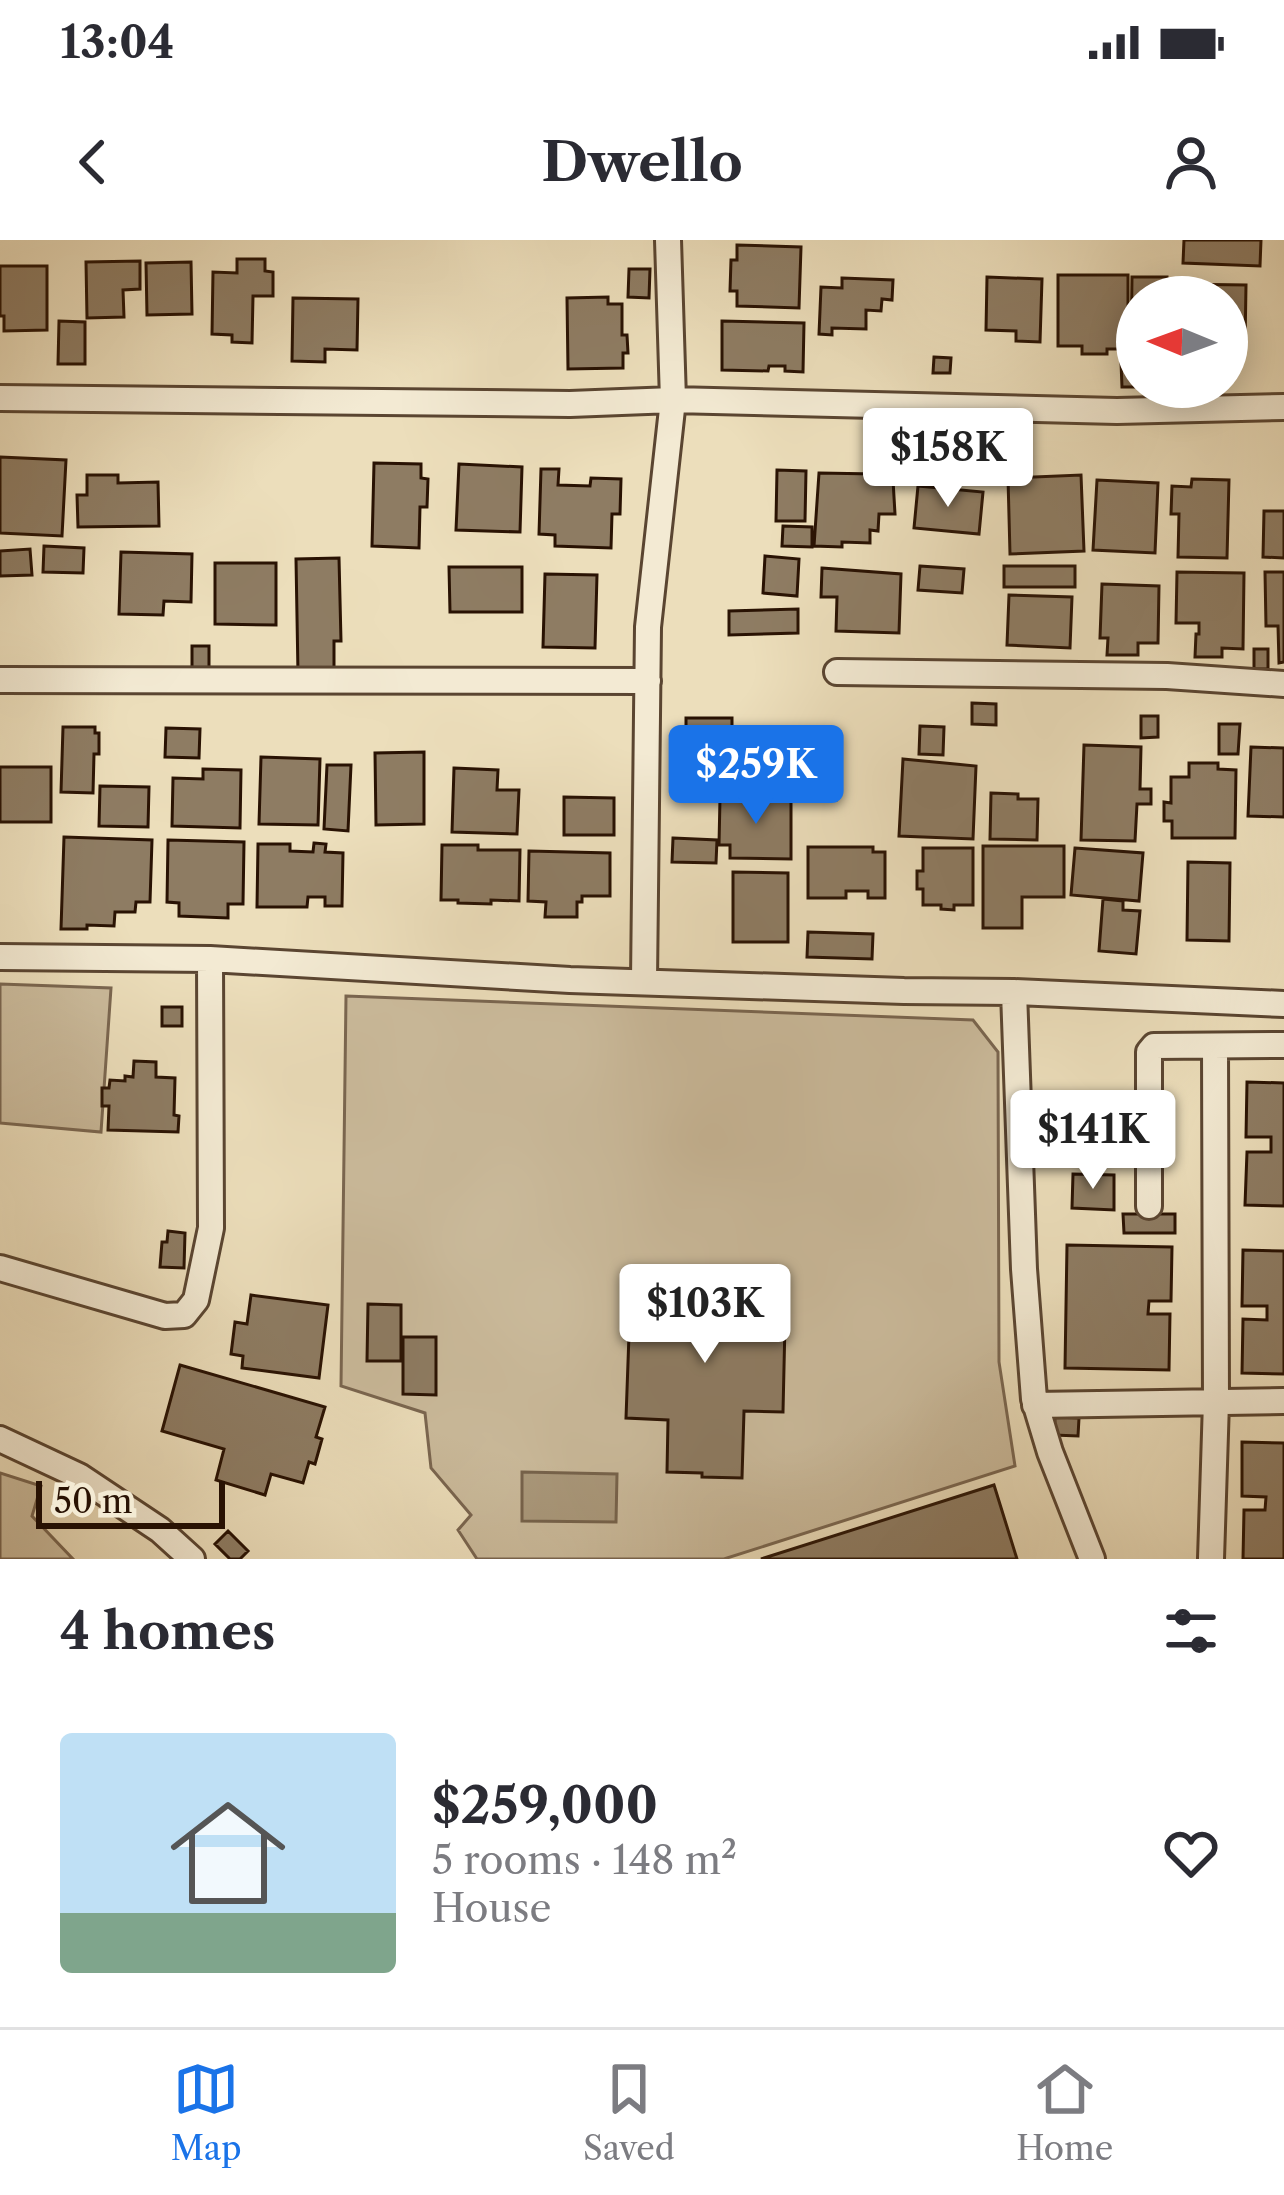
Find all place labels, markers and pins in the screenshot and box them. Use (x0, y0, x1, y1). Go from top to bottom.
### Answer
pin: $158K (864, 408, 1032, 510)
pin: $259K (672, 725, 840, 827)
pin: $141K (1009, 1090, 1177, 1192)
pin: $103K (621, 1264, 789, 1366)

